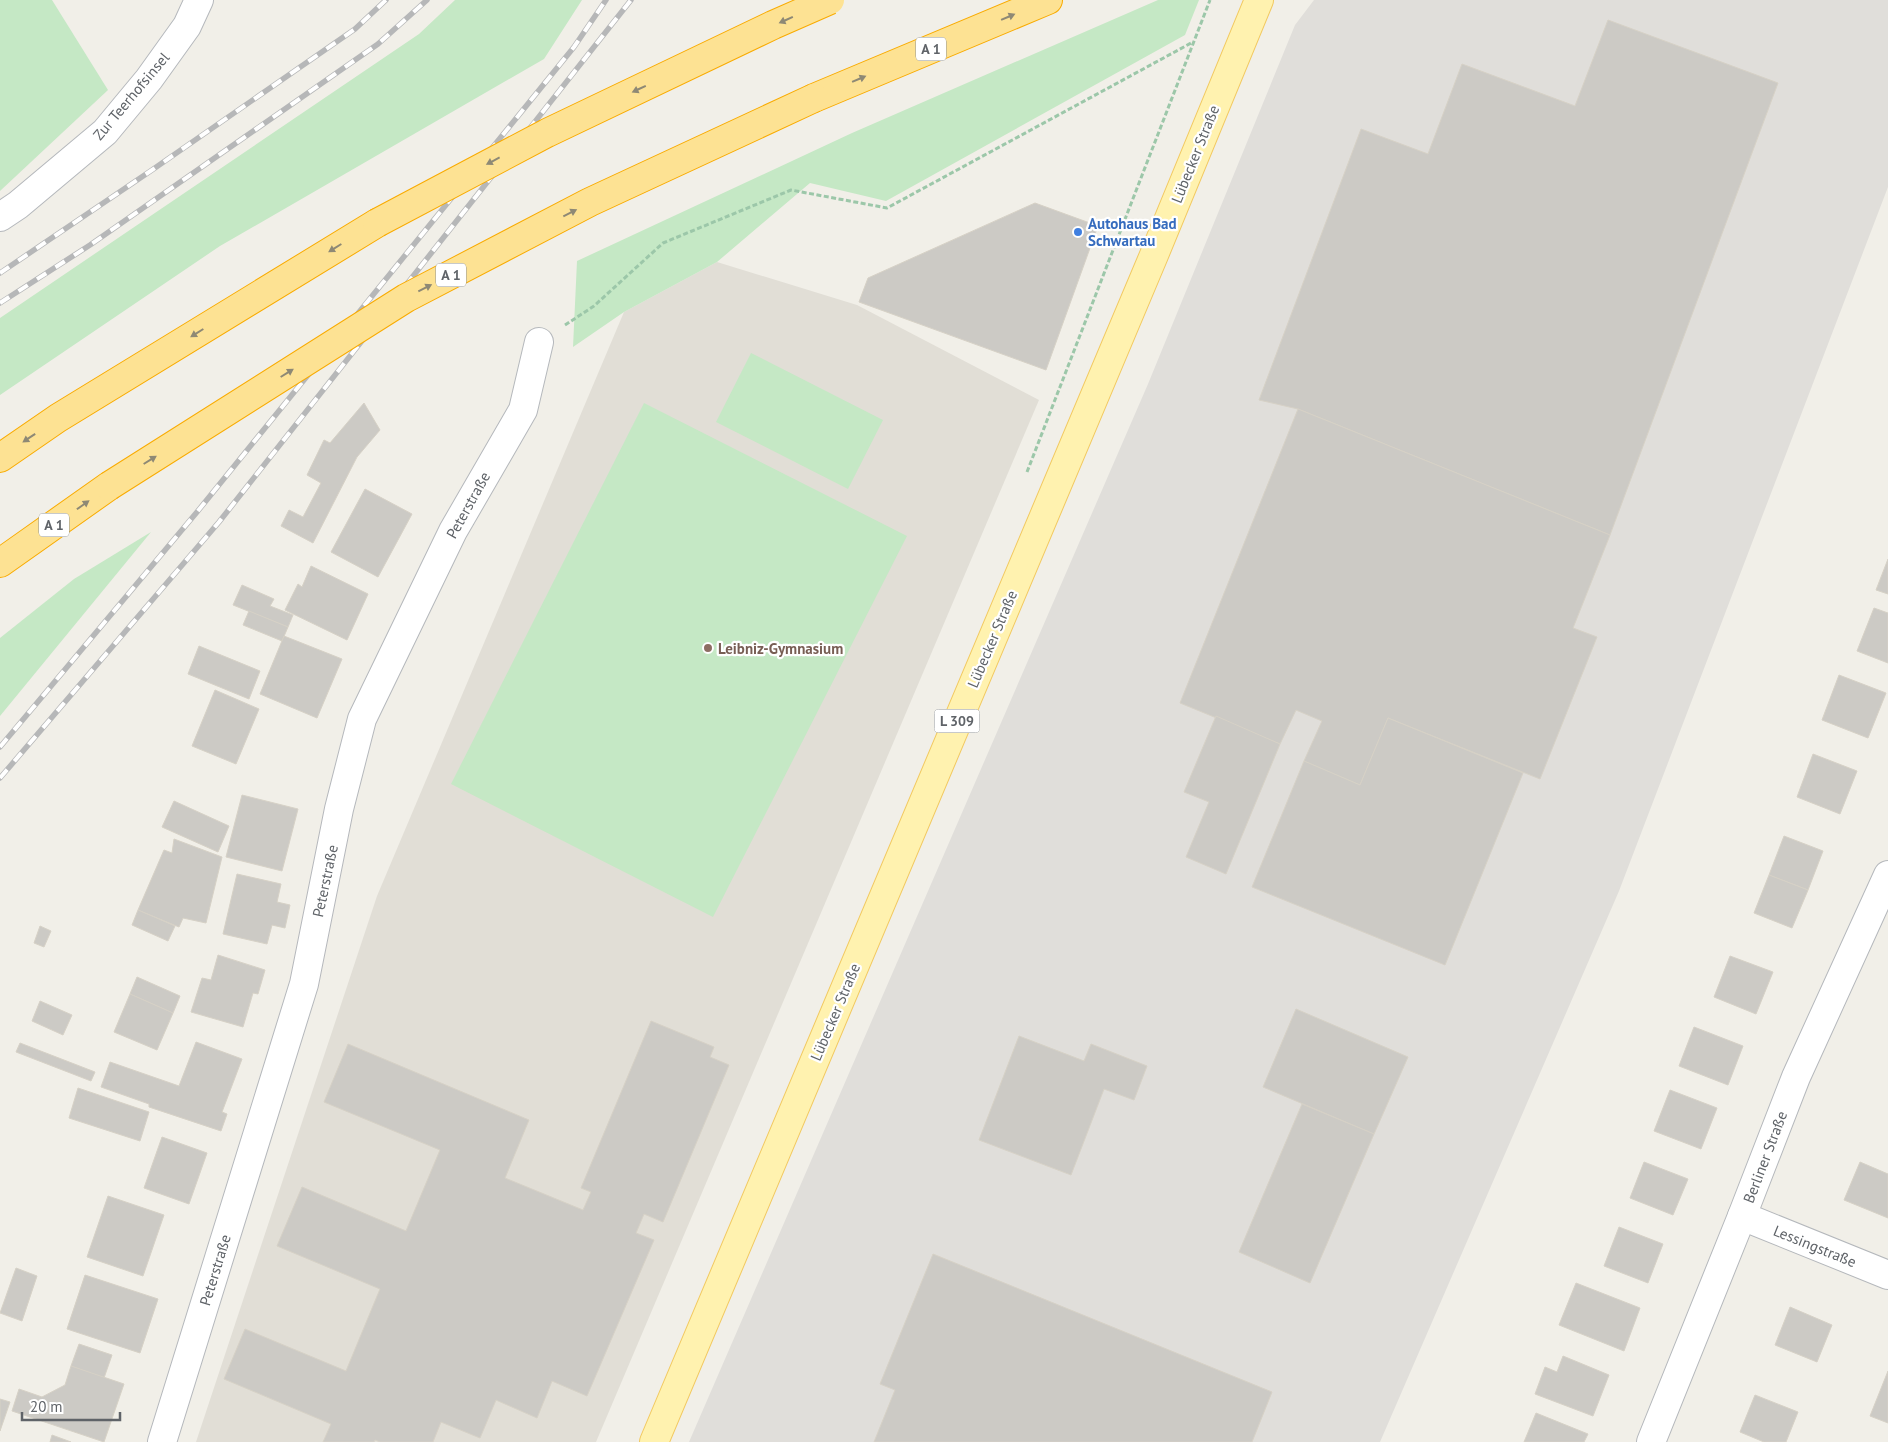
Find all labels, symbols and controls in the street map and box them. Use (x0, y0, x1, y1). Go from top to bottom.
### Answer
one-way arrow (1001, 12, 1015, 20)
one-way arrow (779, 16, 793, 24)
road number: A 1 (916, 38, 946, 61)
street label: Zur Teerhofsinsel (89, 48, 174, 144)
one-way arrow (851, 75, 866, 83)
one-way arrow (632, 85, 646, 93)
street label: Lübecker Straße (1167, 102, 1223, 206)
one-way arrow (486, 157, 500, 165)
one-way arrow (562, 209, 577, 217)
place label: Autohaus Bad Schwartau (1088, 214, 1177, 250)
marker: Autohaus Bad Schwartau (1072, 226, 1084, 238)
one-way arrow (329, 244, 342, 253)
road number: A 1 (436, 264, 466, 286)
one-way arrow (418, 284, 433, 292)
one-way arrow (190, 329, 203, 338)
one-way arrow (281, 369, 294, 378)
one-way arrow (22, 433, 36, 443)
one-way arrow (143, 456, 156, 465)
street label: Peterstraße (442, 468, 494, 542)
one-way arrow (76, 500, 90, 510)
road number: A 1 (39, 514, 69, 536)
street label: Lübecker Straße (963, 587, 1021, 691)
place label: Leibniz-Gymnasium (718, 639, 843, 658)
marker: Leibniz-Gymnasium (702, 642, 714, 654)
road number: L 309 (934, 709, 980, 732)
street label: Peterstraße (308, 843, 342, 919)
street label: Lübecker Straße (806, 960, 864, 1064)
street label: Berliner Straße (1739, 1108, 1791, 1206)
street label: Lessingstraße (1771, 1221, 1859, 1271)
street label: Peterstraße (195, 1232, 235, 1308)
scale bar (22, 1390, 120, 1422)
text: 20 m (30, 1397, 63, 1416)

